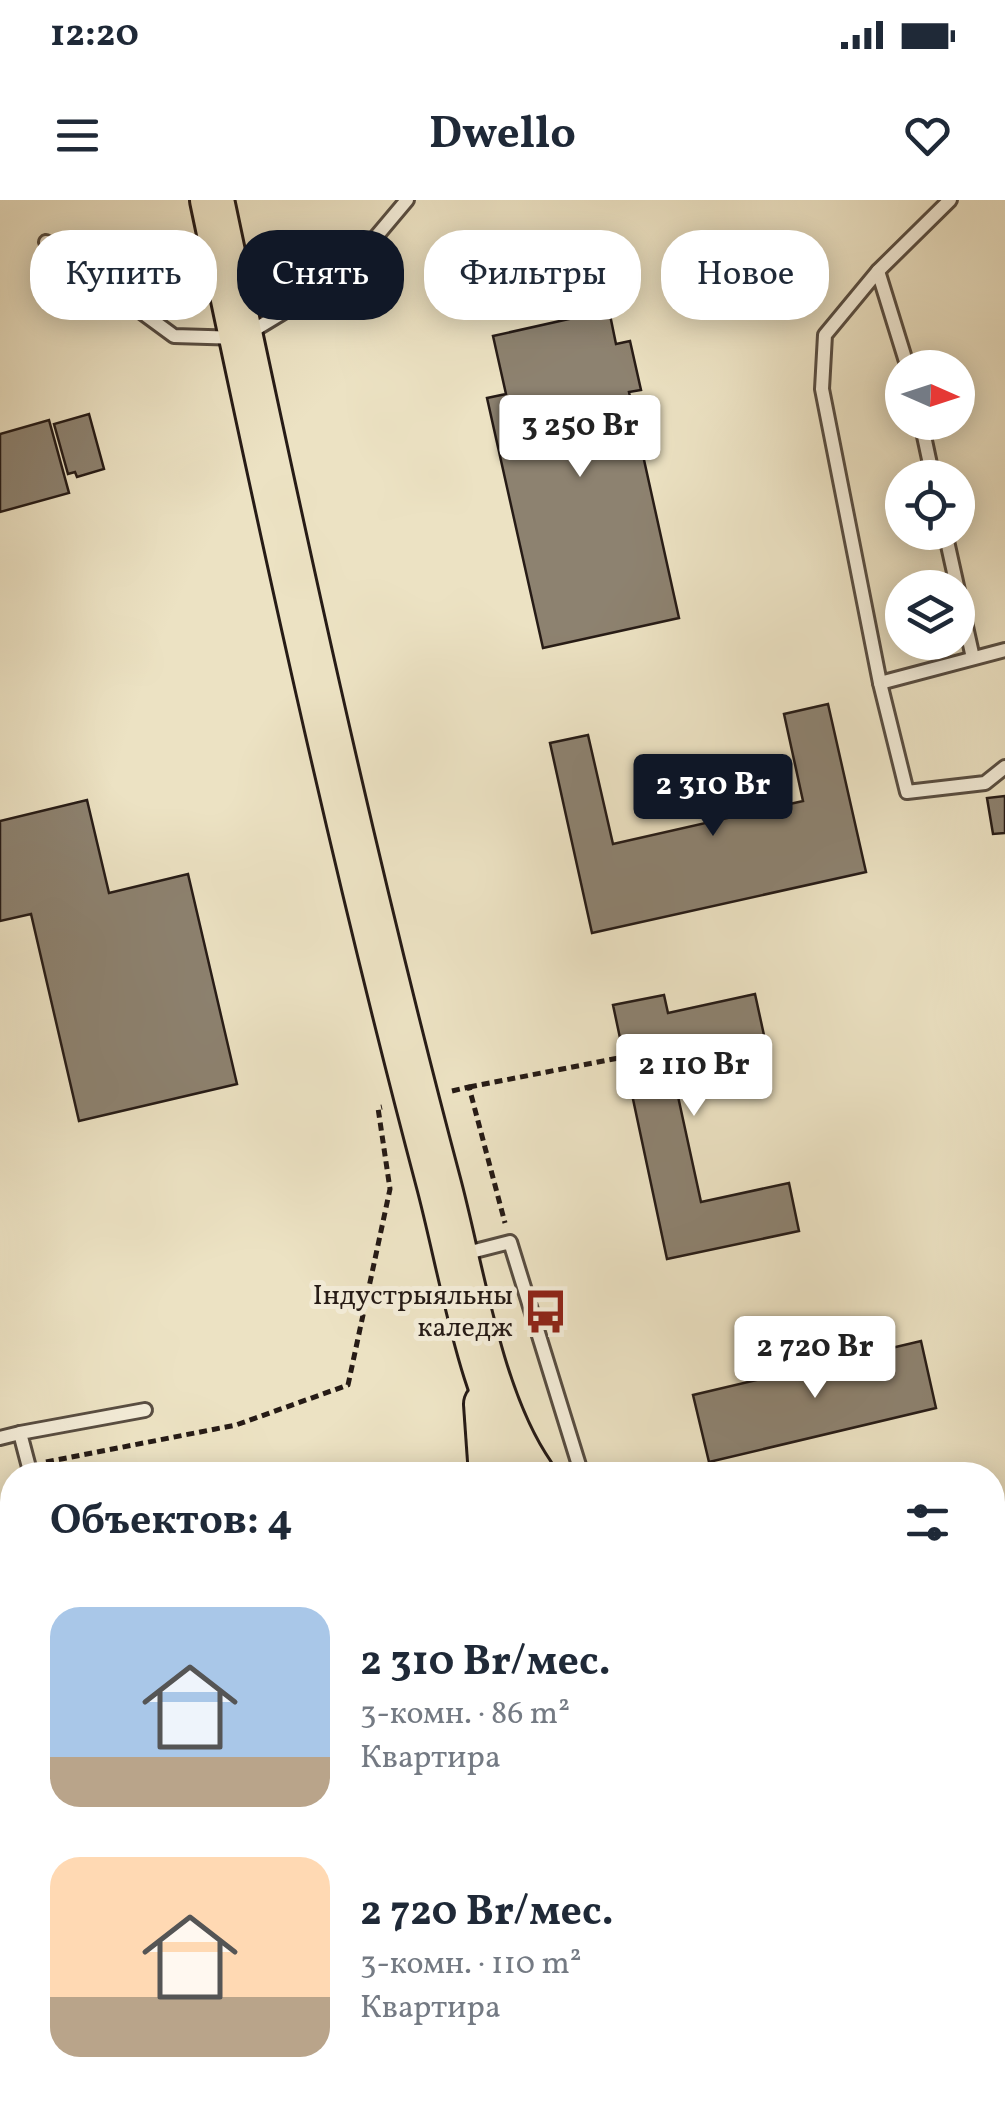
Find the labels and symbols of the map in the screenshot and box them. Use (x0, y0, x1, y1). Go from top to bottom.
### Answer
north arrow (885, 350, 975, 440)
pin: 3 250 Br (477, 395, 683, 480)
pin: 2 310 Br (610, 754, 816, 839)
pin: 2 110 Br (591, 1034, 797, 1119)
place label: Індустрыяльны каледж (313, 1277, 513, 1348)
bus stop icon: Індустрыяльны каледж (522, 1288, 570, 1336)
pin: 2 720 Br (712, 1316, 918, 1401)

